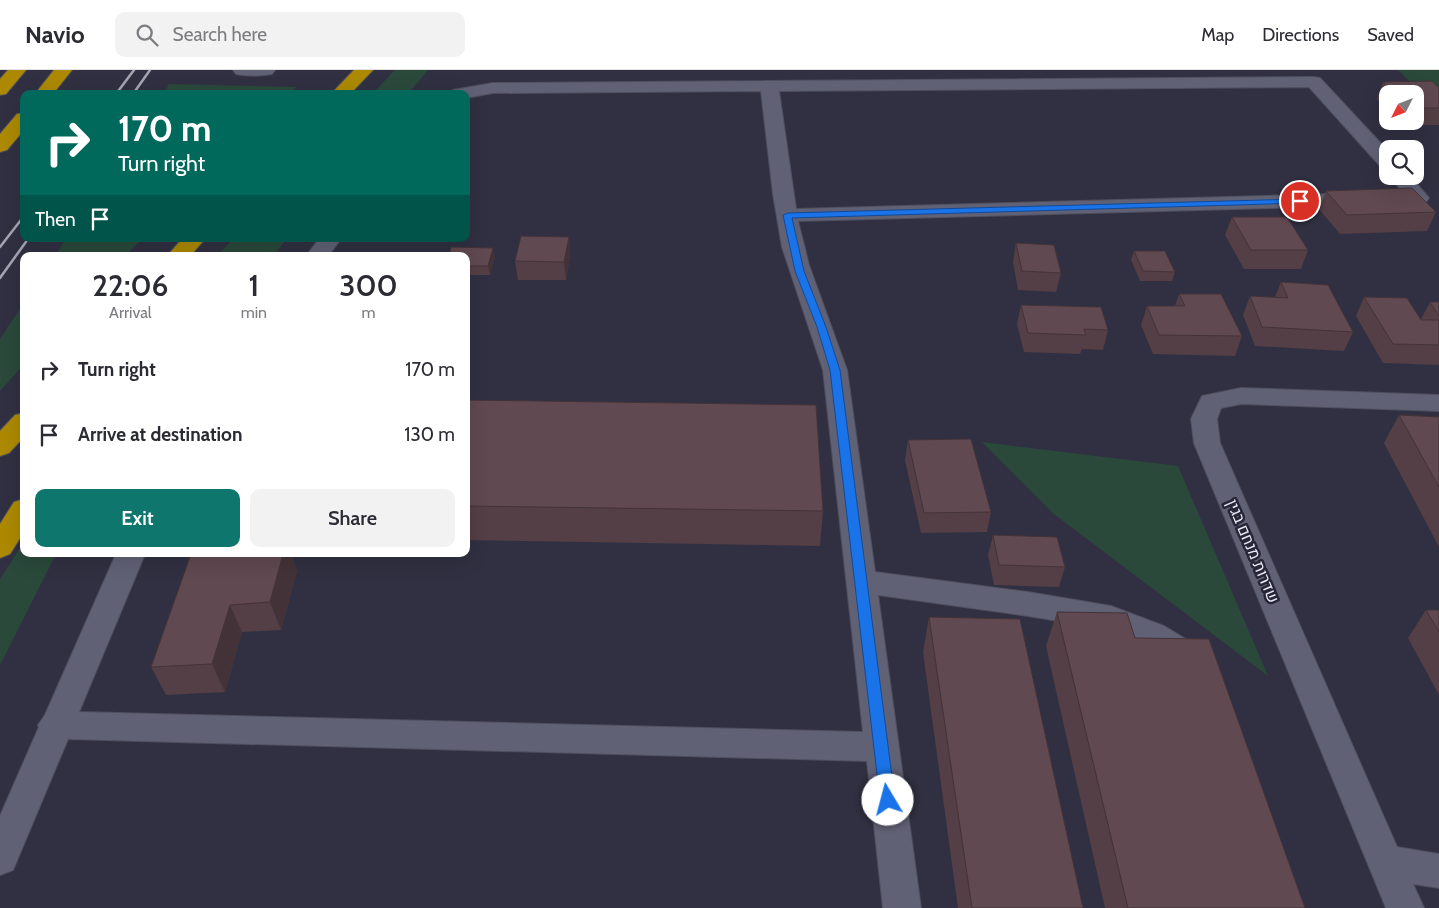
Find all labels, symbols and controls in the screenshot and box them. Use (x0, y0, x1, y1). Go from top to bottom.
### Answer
search box (115, 12, 465, 57)
text: Navio (25, 20, 85, 49)
icon: search (133, 21, 161, 49)
text: Search here (173, 23, 267, 46)
text: Map (1201, 24, 1234, 46)
text: Directions (1262, 24, 1339, 46)
text: Saved (1367, 24, 1414, 46)
north arrow (1379, 85, 1424, 130)
map controls (1379, 85, 1424, 185)
text: 170 m (118, 107, 211, 150)
icon: right (35, 110, 100, 175)
button: search (1379, 140, 1424, 185)
text: Turn right (118, 150, 205, 177)
pin (1279, 180, 1321, 222)
icon: arrive (1286, 187, 1314, 215)
icon: arrive (86, 205, 114, 233)
text: Then (35, 208, 76, 231)
text: 22:06 (92, 267, 168, 304)
text: 1 (249, 267, 259, 304)
text: 300 (339, 267, 398, 304)
text: Arrival (109, 303, 152, 322)
text: min (241, 303, 267, 322)
text: m (361, 303, 376, 322)
icon: right (35, 356, 63, 384)
text: Turn right (78, 358, 156, 381)
text: 170 m (405, 358, 455, 381)
icon: arrive (35, 421, 63, 449)
text: Arrive at destination (78, 423, 242, 446)
text: 130 m (404, 423, 455, 446)
button: Exit (35, 489, 240, 547)
button: Share (250, 489, 455, 547)
street label: שדרות מנחם בגין (1223, 496, 1283, 606)
position arrow (861, 773, 913, 825)

